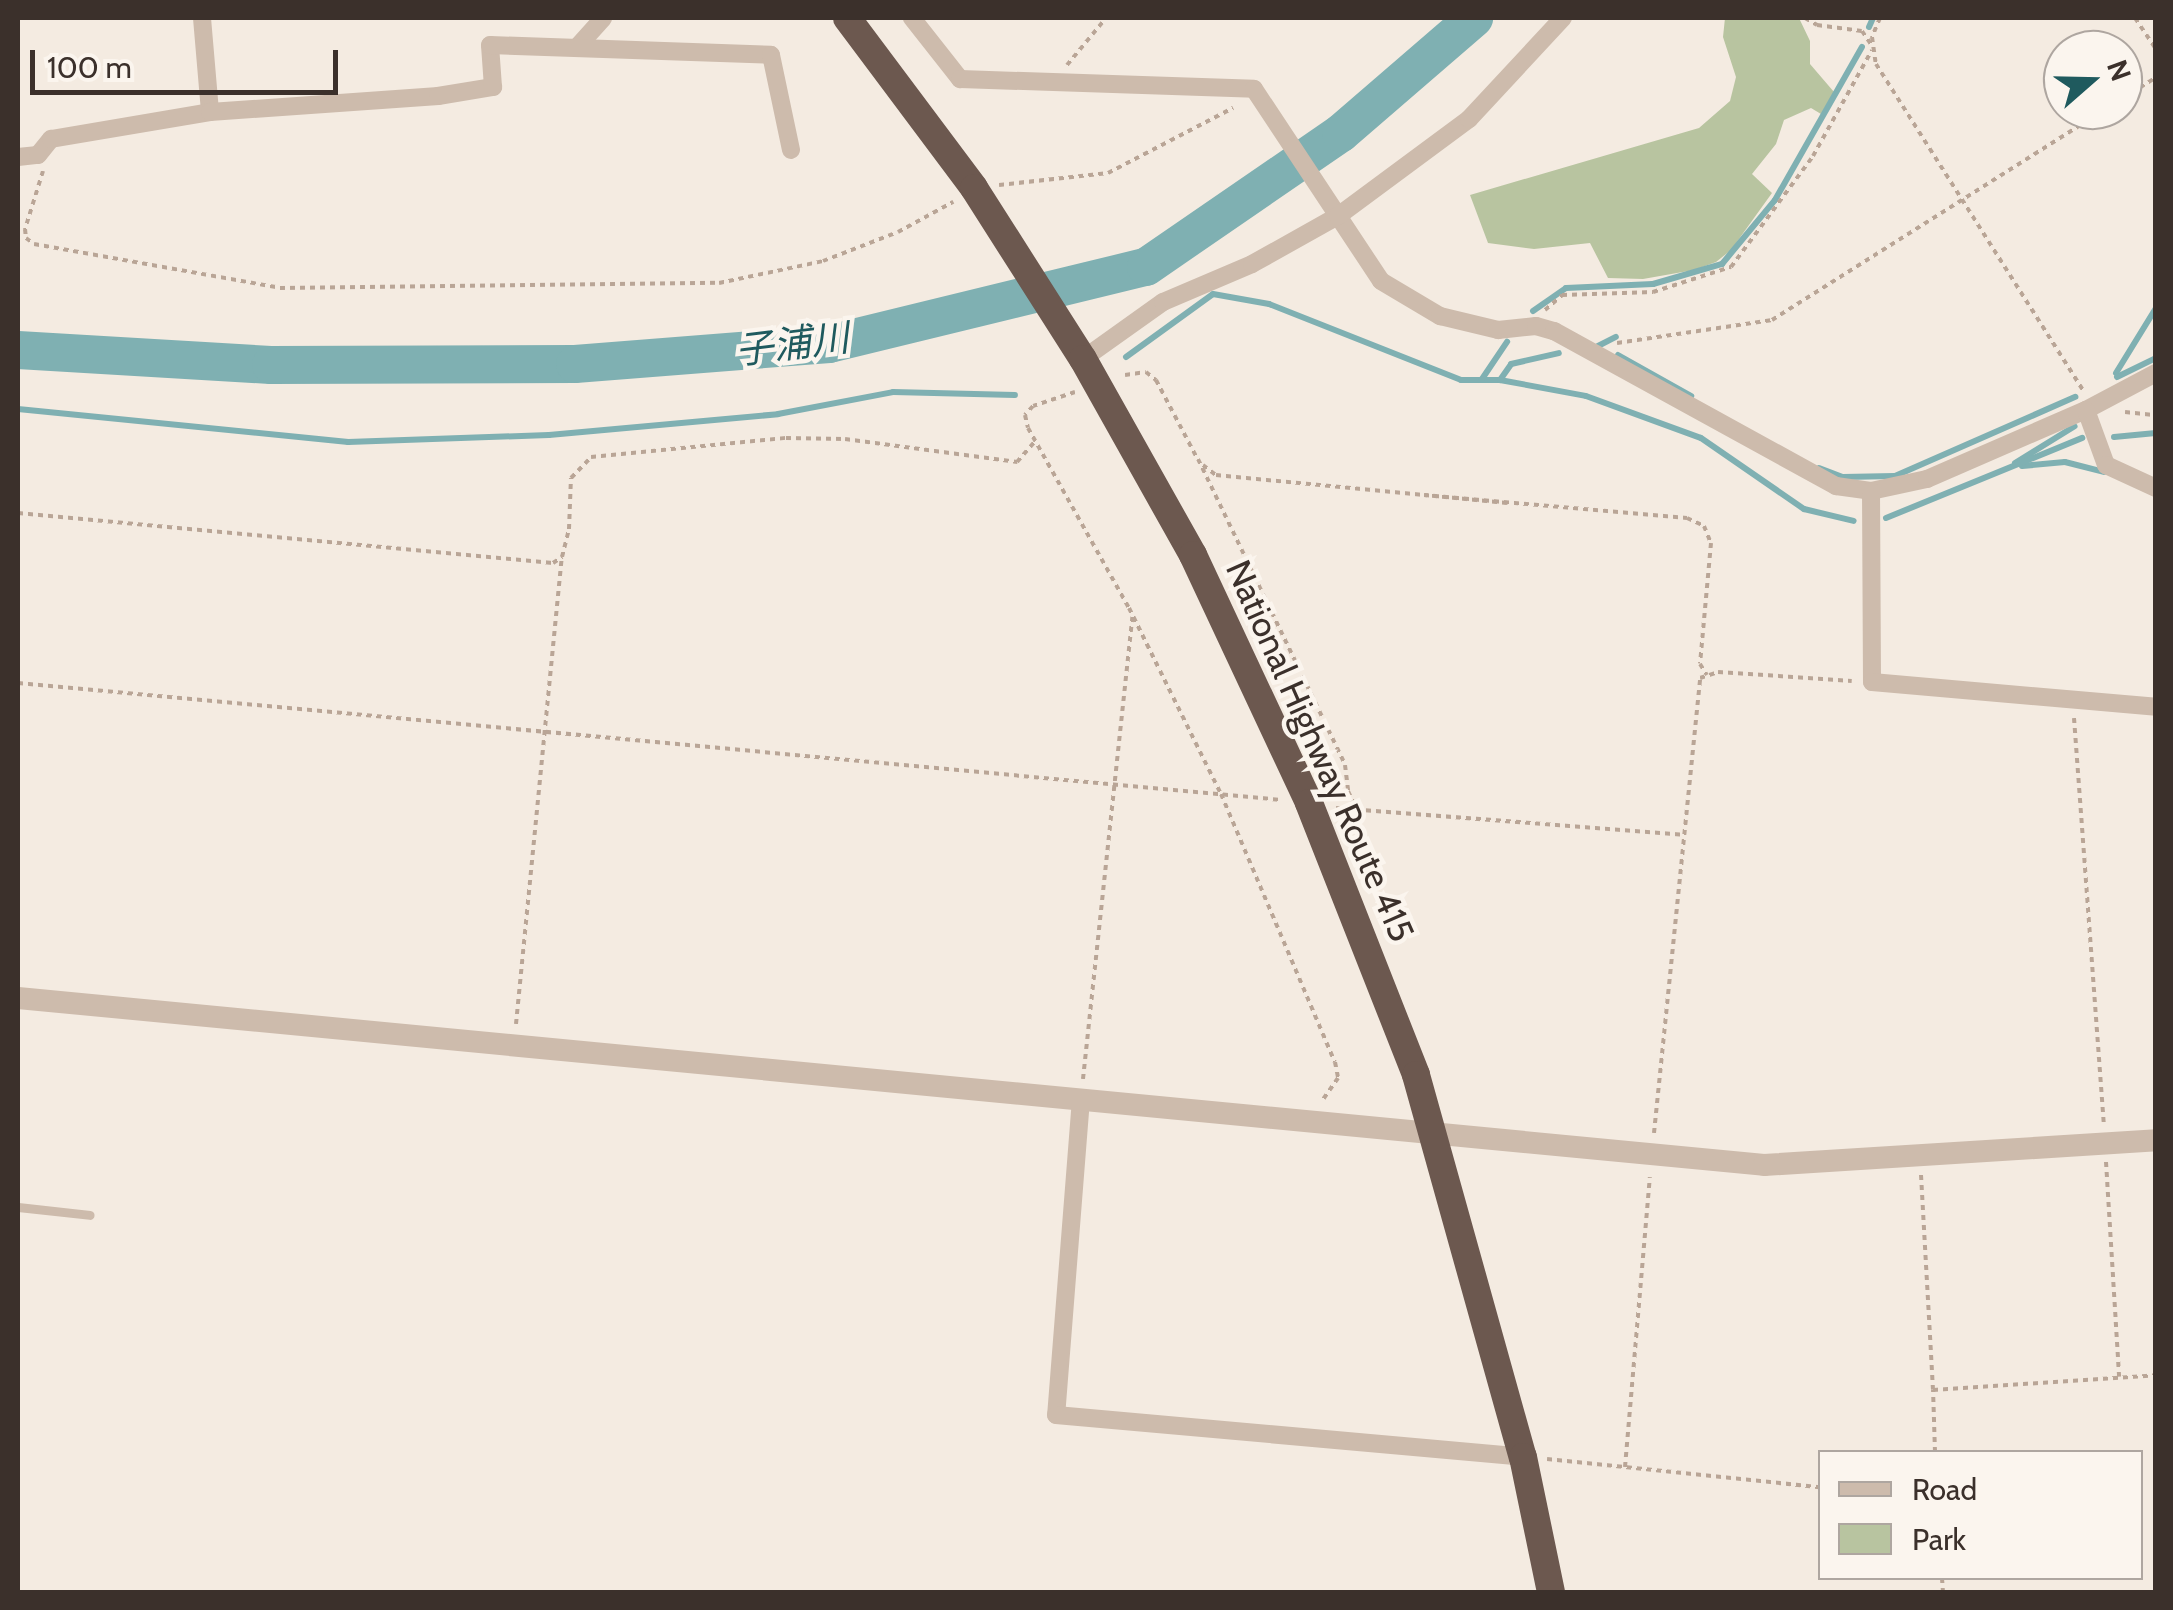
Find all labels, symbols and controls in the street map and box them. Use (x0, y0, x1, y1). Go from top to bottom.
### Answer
scale bar (35, 30, 342, 92)
north arrow (2043, 30, 2143, 130)
text: 100 m (47, 49, 132, 86)
text: N (2100, 55, 2139, 86)
water label: 子浦川 (733, 314, 851, 374)
street label: National Highway Route 415 (1217, 554, 1423, 948)
legend (1818, 1450, 2143, 1580)
text: Road (1912, 1471, 1977, 1508)
text: Park (1912, 1521, 1966, 1558)

